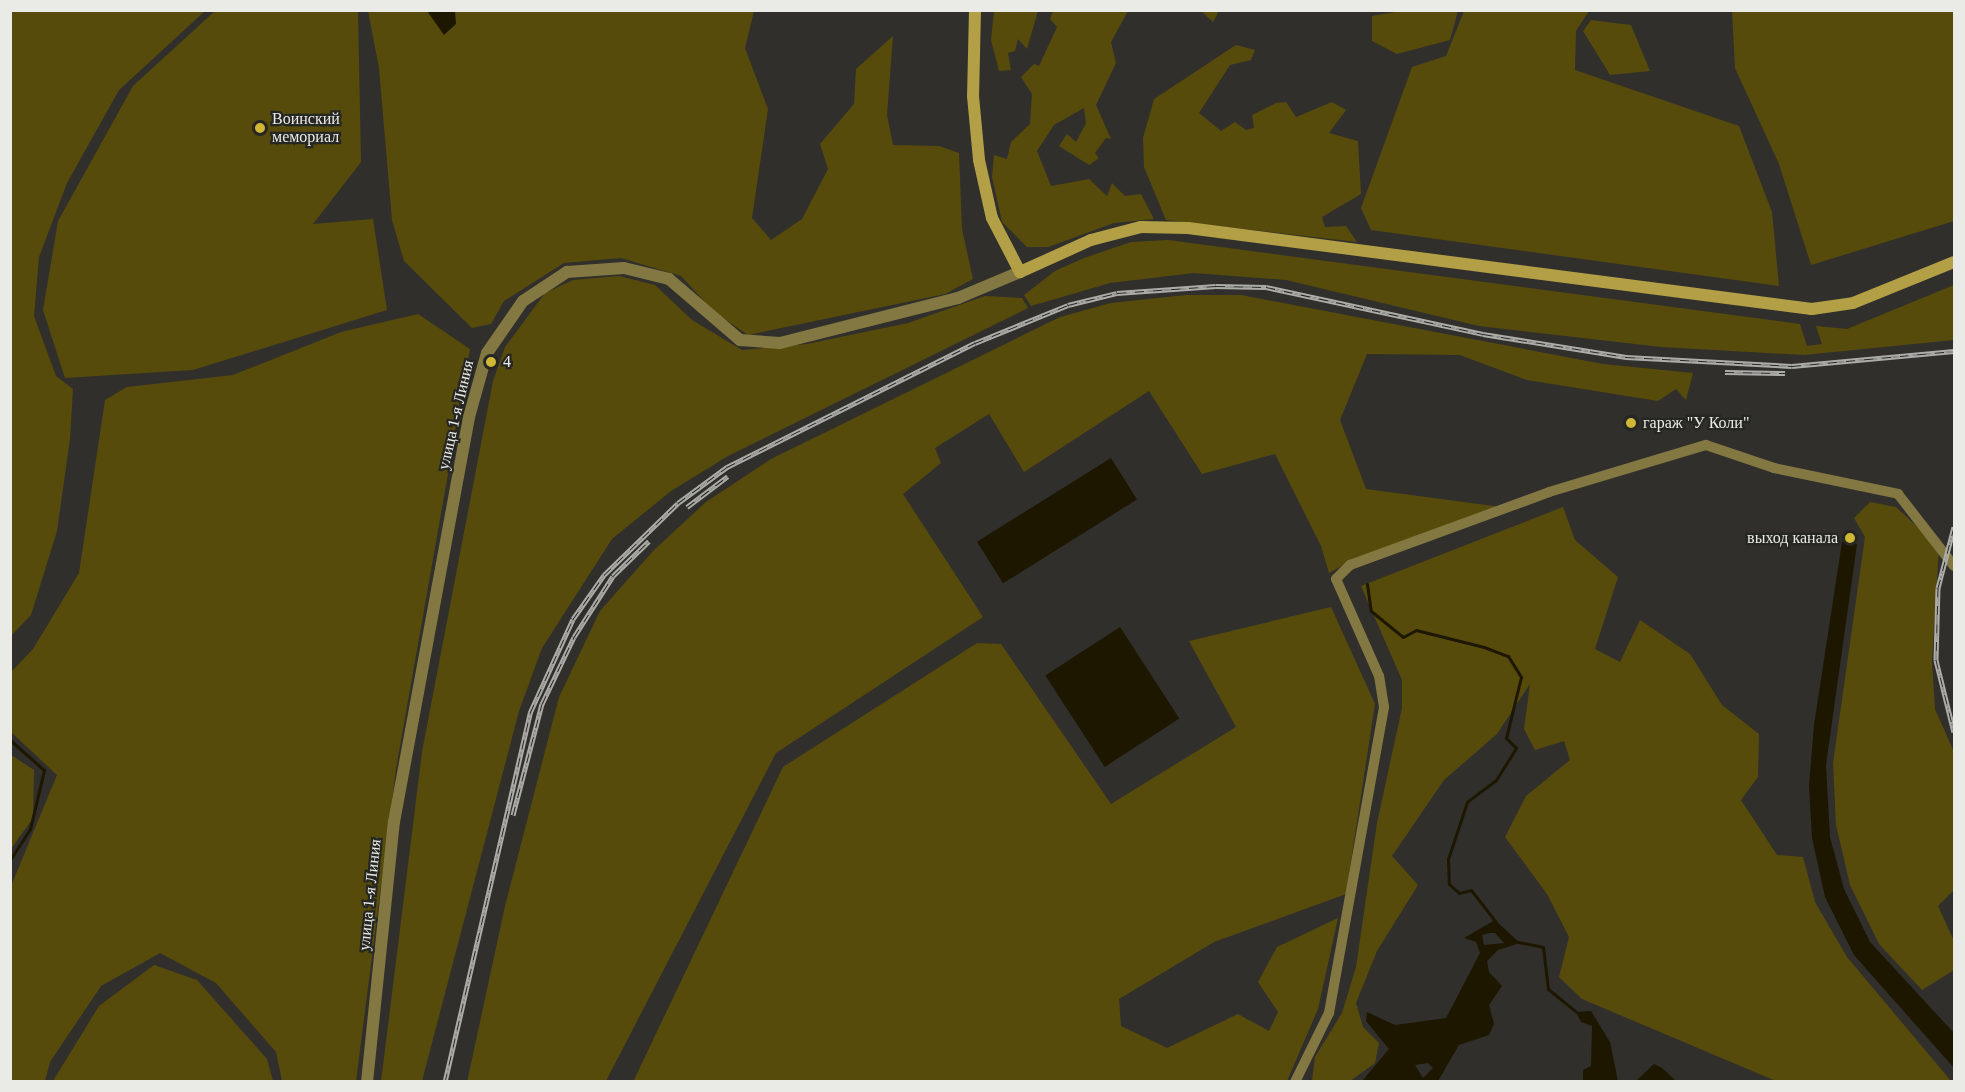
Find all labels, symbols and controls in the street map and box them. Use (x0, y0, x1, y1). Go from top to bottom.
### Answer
place label: Воинский мемориал (272, 109, 340, 147)
marker: Воинский мемориал (253, 121, 267, 135)
place label: 4 (503, 352, 511, 372)
marker: 4 (484, 355, 498, 369)
street label: улица 1-я Линия (434, 358, 478, 472)
place label: гараж "У Коли" (1643, 413, 1749, 433)
marker: гараж "У Коли" (1624, 416, 1638, 430)
place label: выход канала (1747, 528, 1838, 548)
marker: выход канала (1843, 531, 1857, 545)
street label: улица 1-я Линия (355, 838, 385, 952)

